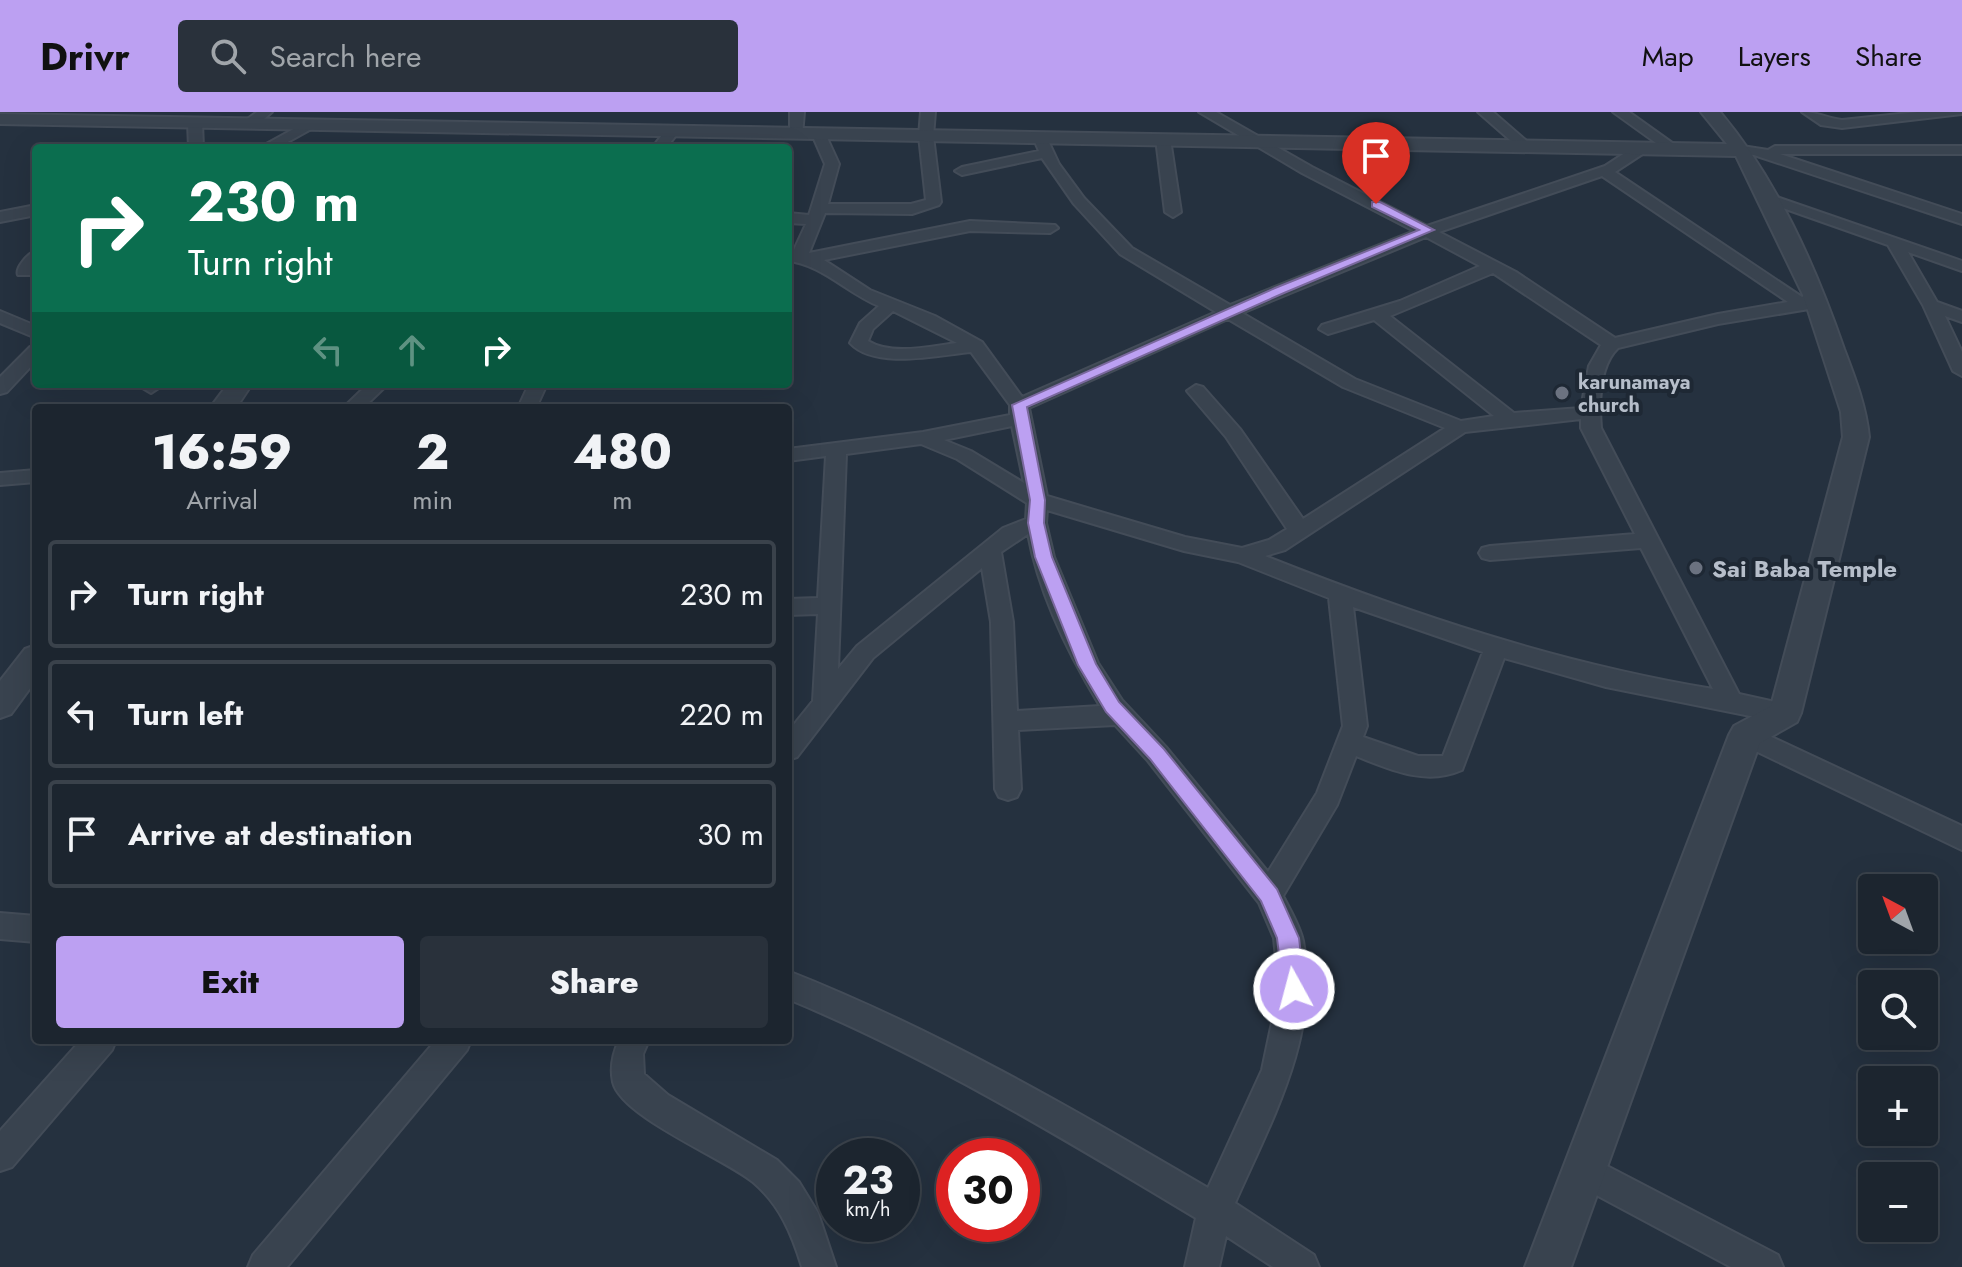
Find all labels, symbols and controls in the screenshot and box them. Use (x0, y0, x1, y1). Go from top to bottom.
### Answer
search box (178, 20, 738, 92)
text: Drivr (40, 29, 130, 84)
icon: search (206, 34, 250, 78)
text: Search here (270, 35, 421, 78)
text: Map (1642, 36, 1694, 77)
text: Layers (1738, 36, 1811, 77)
text: Share (1855, 36, 1922, 77)
pin (1342, 122, 1410, 204)
icon: arrive (1354, 134, 1398, 178)
text: 230 m (188, 161, 359, 242)
icon: right (56, 176, 160, 280)
text: Turn right (188, 236, 333, 288)
icon: left (306, 328, 350, 372)
icon: ahead (390, 328, 434, 372)
icon: right (474, 328, 518, 372)
place label: karunamaya church (1578, 368, 1691, 420)
marker: karunamaya church (1553, 384, 1571, 402)
text: 16:59 (152, 418, 292, 487)
text: 2 (416, 418, 449, 487)
text: 480 (573, 418, 672, 487)
text: Arrival (186, 481, 258, 519)
text: min (412, 481, 453, 519)
text: m (612, 481, 633, 519)
place label: Sai Baba Temple (1712, 551, 1897, 586)
marker: Sai Baba Temple (1687, 559, 1705, 577)
icon: right (60, 572, 104, 616)
text: Turn right (128, 573, 264, 616)
text: 230 m (680, 573, 764, 616)
icon: left (60, 692, 104, 736)
text: Turn left (128, 693, 243, 736)
text: 220 m (679, 693, 764, 736)
icon: arrive (60, 812, 104, 856)
text: Arrive at destination (128, 813, 413, 856)
text: 30 m (697, 813, 764, 856)
north arrow (1858, 874, 1938, 954)
map controls (1858, 874, 1938, 1242)
button: Exit (56, 936, 404, 1028)
button: Share (420, 936, 768, 1028)
position arrow (1252, 947, 1336, 1031)
button: search (1858, 970, 1938, 1050)
button: + (1858, 1066, 1938, 1146)
speed limit sign: 30 (936, 1138, 1040, 1242)
text: 23 (842, 1151, 894, 1209)
button: − (1858, 1162, 1938, 1242)
text: km/h (845, 1195, 891, 1224)

